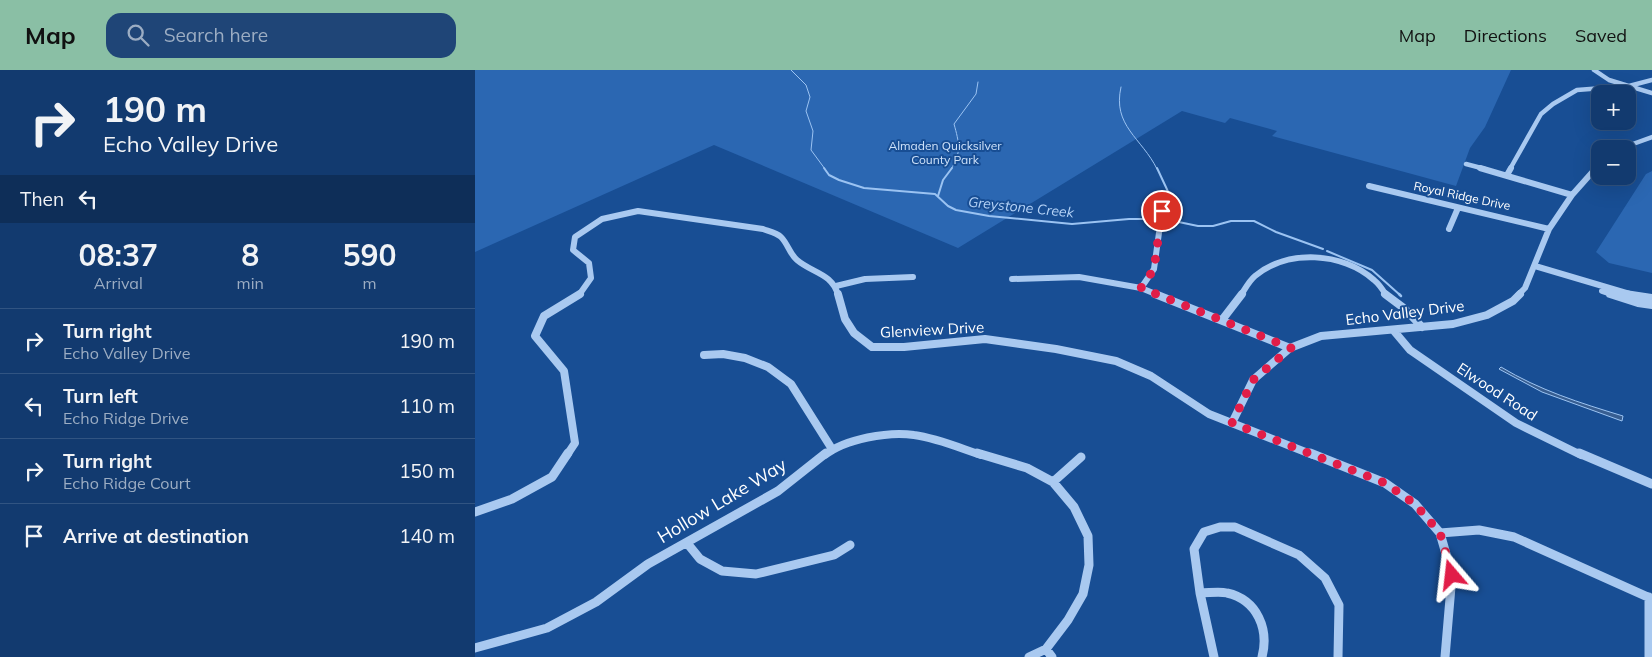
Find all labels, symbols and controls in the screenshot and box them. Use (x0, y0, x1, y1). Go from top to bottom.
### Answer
search box (106, 13, 456, 58)
text: Map (25, 20, 76, 50)
icon: search (124, 21, 152, 49)
text: Search here (164, 23, 268, 47)
text: Map (1399, 24, 1436, 47)
text: Directions (1464, 24, 1547, 47)
text: Saved (1575, 24, 1627, 47)
map controls (1591, 85, 1636, 185)
button: + (1591, 85, 1636, 130)
text: 190 m (103, 87, 207, 131)
icon: right (20, 90, 85, 155)
text: Echo Valley Drive (103, 130, 278, 158)
park label: Almaden Quicksilver County Park (888, 138, 1002, 167)
button: − (1591, 140, 1636, 185)
street label: Royal Ridge Drive (1412, 178, 1512, 213)
icon: left (74, 185, 102, 213)
text: Then (20, 187, 64, 211)
pin (1141, 190, 1183, 232)
water label: Greystone Creek (967, 192, 1076, 222)
icon: arrive (1148, 197, 1176, 225)
text: 08:37 (79, 236, 158, 274)
text: 8 (241, 236, 259, 274)
text: 590 (342, 236, 396, 274)
text: Arrival (94, 273, 143, 293)
text: min (237, 273, 264, 293)
text: m (362, 273, 376, 293)
street label: Echo Valley Drive (1345, 296, 1465, 329)
street label: Glenview Drive (879, 317, 985, 342)
text: Turn right (63, 319, 152, 343)
icon: right (20, 327, 48, 355)
text: 190 m (399, 329, 455, 353)
text: Echo Valley Drive (63, 343, 190, 363)
street label: Elwood Road (1453, 359, 1541, 425)
text: Turn left (63, 384, 138, 408)
icon: left (20, 392, 48, 420)
text: 110 m (399, 394, 455, 418)
text: Echo Ridge Drive (63, 408, 189, 428)
text: Turn right (63, 449, 152, 473)
street label: Hollow Lake Way (653, 453, 791, 548)
icon: right (20, 457, 48, 485)
text: 150 m (399, 459, 455, 483)
text: Echo Ridge Court (63, 473, 191, 493)
icon: arrive (20, 522, 48, 550)
text: Arrive at destination (63, 524, 249, 548)
text: 140 m (399, 524, 455, 548)
position arrow (1425, 548, 1477, 600)

